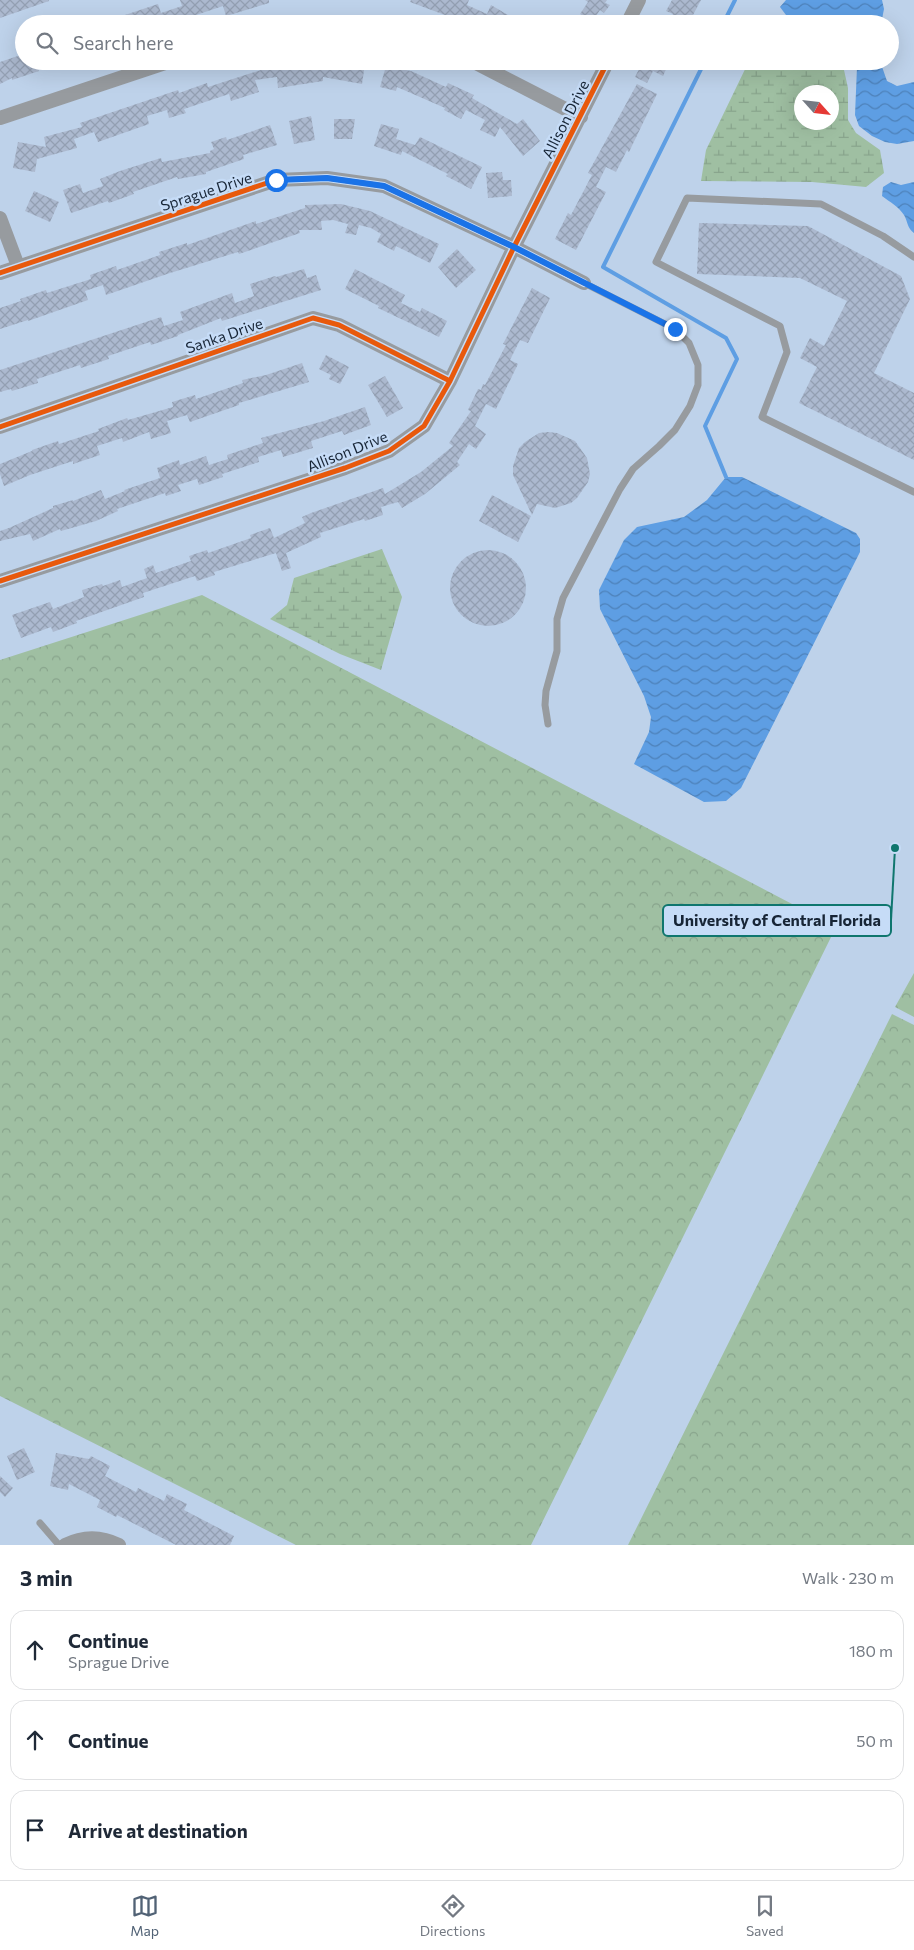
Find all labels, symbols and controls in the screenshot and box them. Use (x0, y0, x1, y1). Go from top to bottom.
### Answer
search box (15, 15, 899, 70)
icon: search (33, 29, 61, 57)
text: Search here (73, 31, 173, 54)
street label: Allison Drive (538, 77, 592, 161)
north arrow (794, 85, 839, 130)
street label: Sprague Drive (158, 168, 254, 214)
route start (265, 169, 288, 192)
street label: Sanka Drive (183, 313, 265, 357)
route end (664, 318, 687, 341)
street label: Allison Drive (304, 427, 390, 475)
callout: University of Central Florida (663, 905, 891, 936)
text: University of Central Florida (673, 910, 881, 929)
text: 3 min (20, 1565, 73, 1590)
text: Walk · 230 m (802, 1568, 894, 1587)
text: Continue (68, 1629, 148, 1652)
icon: ahead (21, 1636, 49, 1664)
text: 180 m (849, 1641, 893, 1660)
text: Sprague Drive (68, 1652, 169, 1671)
icon: ahead (21, 1726, 49, 1754)
text: Continue (68, 1729, 148, 1752)
text: 50 m (856, 1731, 893, 1750)
icon: arrive (21, 1816, 49, 1844)
text: Arrive at destination (68, 1819, 248, 1842)
tab: Map (130, 1892, 159, 1939)
tab: Directions (420, 1892, 485, 1939)
tab: Saved (746, 1892, 784, 1939)

